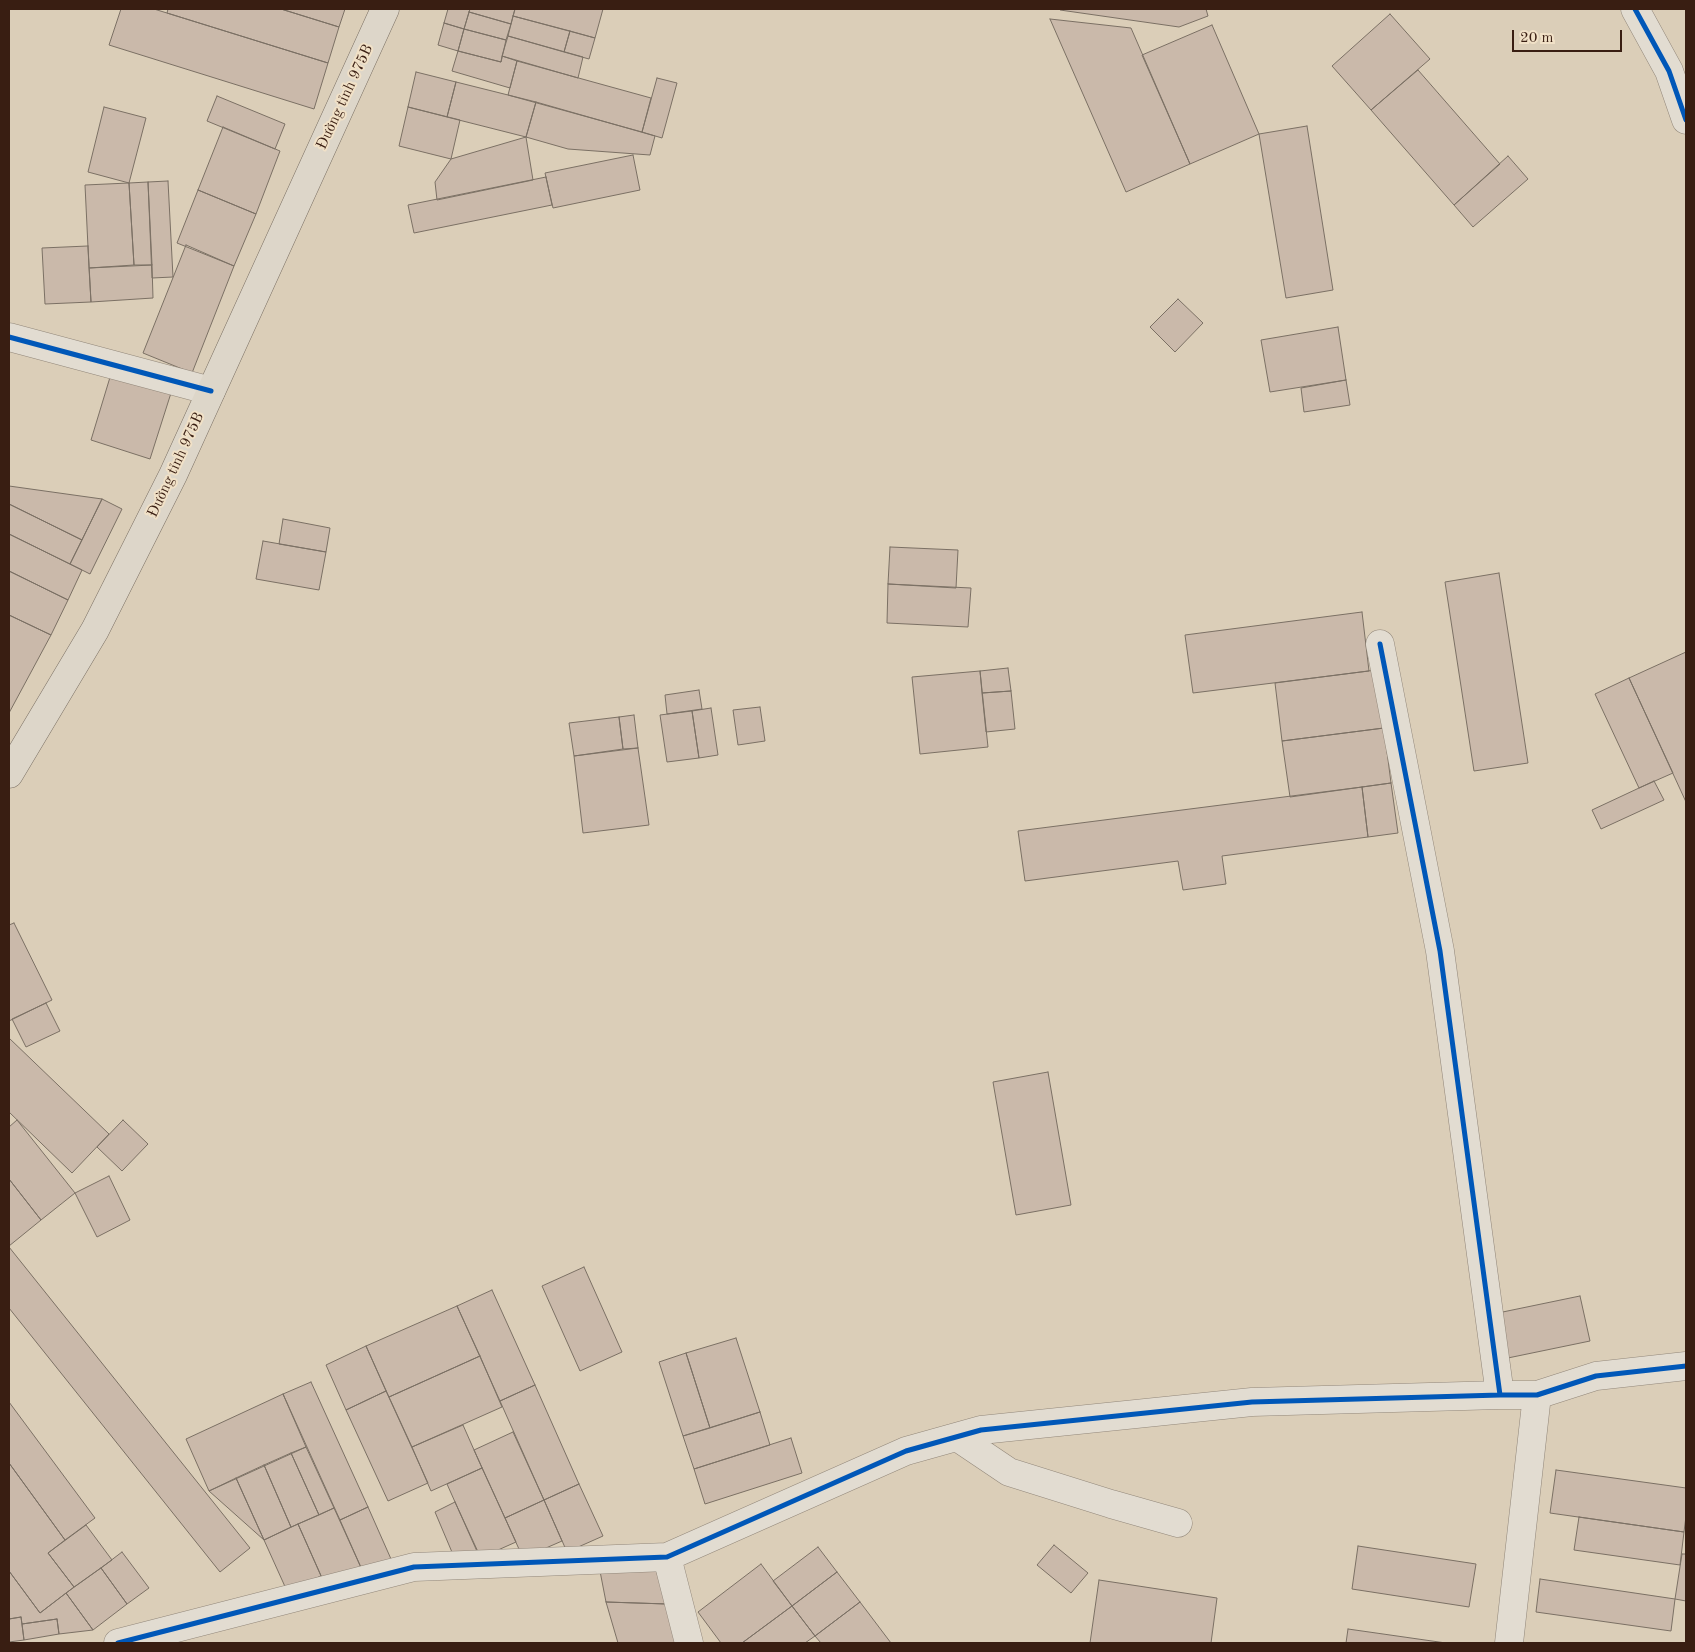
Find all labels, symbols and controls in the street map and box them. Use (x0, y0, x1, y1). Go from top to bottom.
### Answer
scale bar (1515, 20, 1625, 52)
text: 20 m (1520, 31, 1554, 46)
street label: Đường tỉnh 975B (313, 42, 377, 152)
street label: Đường tỉnh 975B (144, 410, 208, 520)

